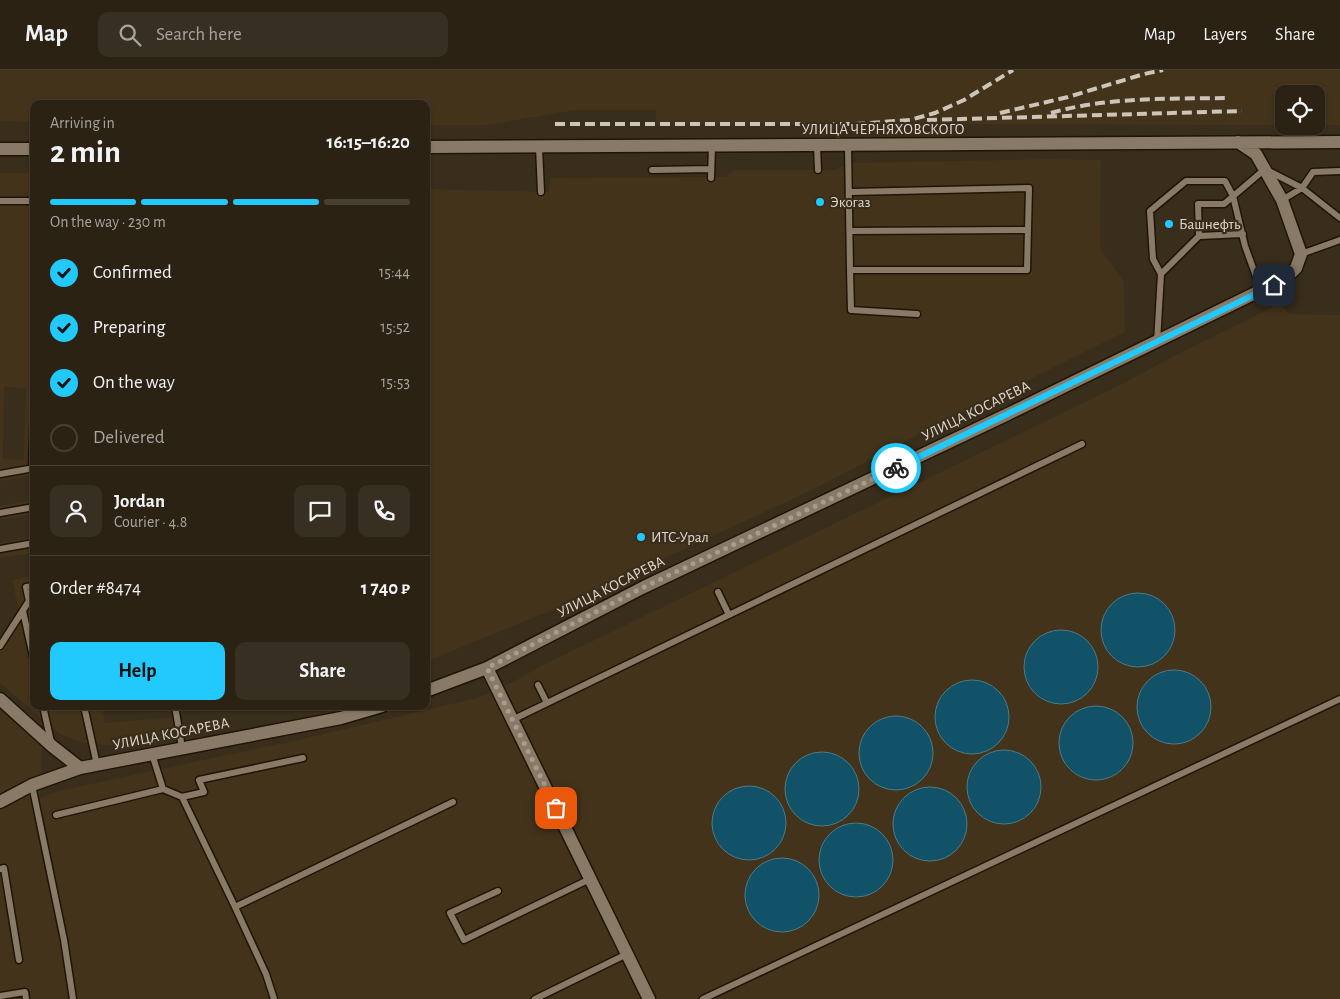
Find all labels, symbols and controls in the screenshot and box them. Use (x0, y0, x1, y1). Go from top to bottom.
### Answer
search box (98, 12, 448, 57)
icon: search (116, 21, 144, 49)
text: Map (25, 22, 68, 46)
text: Search here (156, 25, 242, 44)
text: Map (1144, 26, 1175, 44)
text: Layers (1203, 26, 1247, 44)
text: Share (1275, 26, 1315, 44)
map controls (1275, 85, 1325, 135)
button: locate (1275, 85, 1325, 135)
text: Arriving in (50, 115, 115, 131)
street label: УЛИЦА ЧЕРНЯХОВСКОГО (801, 122, 965, 137)
text: 16:15–16:20 (327, 133, 410, 152)
text: 2 min (50, 136, 121, 168)
place label: Экогаз (830, 195, 871, 210)
marker: Экогаз (814, 196, 826, 208)
text: On the way · 230 m (50, 214, 166, 230)
place label: Башнефть (1179, 217, 1241, 232)
marker: Башнефть (1163, 218, 1175, 230)
icon: check (50, 259, 78, 287)
text: Confirmed (93, 263, 172, 282)
text: 15:44 (379, 264, 410, 280)
pin (1253, 264, 1295, 306)
icon: home (1260, 271, 1288, 299)
icon: check (50, 314, 78, 342)
text: Preparing (93, 318, 166, 337)
text: 15:52 (380, 319, 410, 335)
icon: check (50, 369, 78, 397)
text: On the way (93, 373, 175, 392)
text: 15:53 (381, 374, 410, 390)
street label: УЛИЦА КОСАРЕВА (920, 378, 1033, 444)
text: Delivered (93, 428, 165, 447)
courier (871, 443, 921, 493)
icon: bike (882, 454, 910, 482)
button: person (50, 485, 102, 537)
button: chat (294, 485, 346, 537)
button: phone (358, 485, 410, 537)
text: Jordan (114, 492, 165, 511)
text: Courier · 4.8 (114, 514, 187, 530)
place label: ИТС-Урал (651, 530, 709, 545)
marker: ИТС-Урал (635, 531, 647, 543)
street label: УЛИЦА КОСАРЕВА (555, 553, 667, 621)
text: Order #8474 (50, 579, 141, 598)
text: 1 740 ₽ (361, 579, 410, 598)
button: Help (50, 642, 225, 700)
button: Share (235, 642, 410, 700)
street label: УЛИЦА КОСАРЕВА (112, 715, 231, 753)
pin (535, 787, 577, 829)
icon: bag (542, 794, 570, 822)

